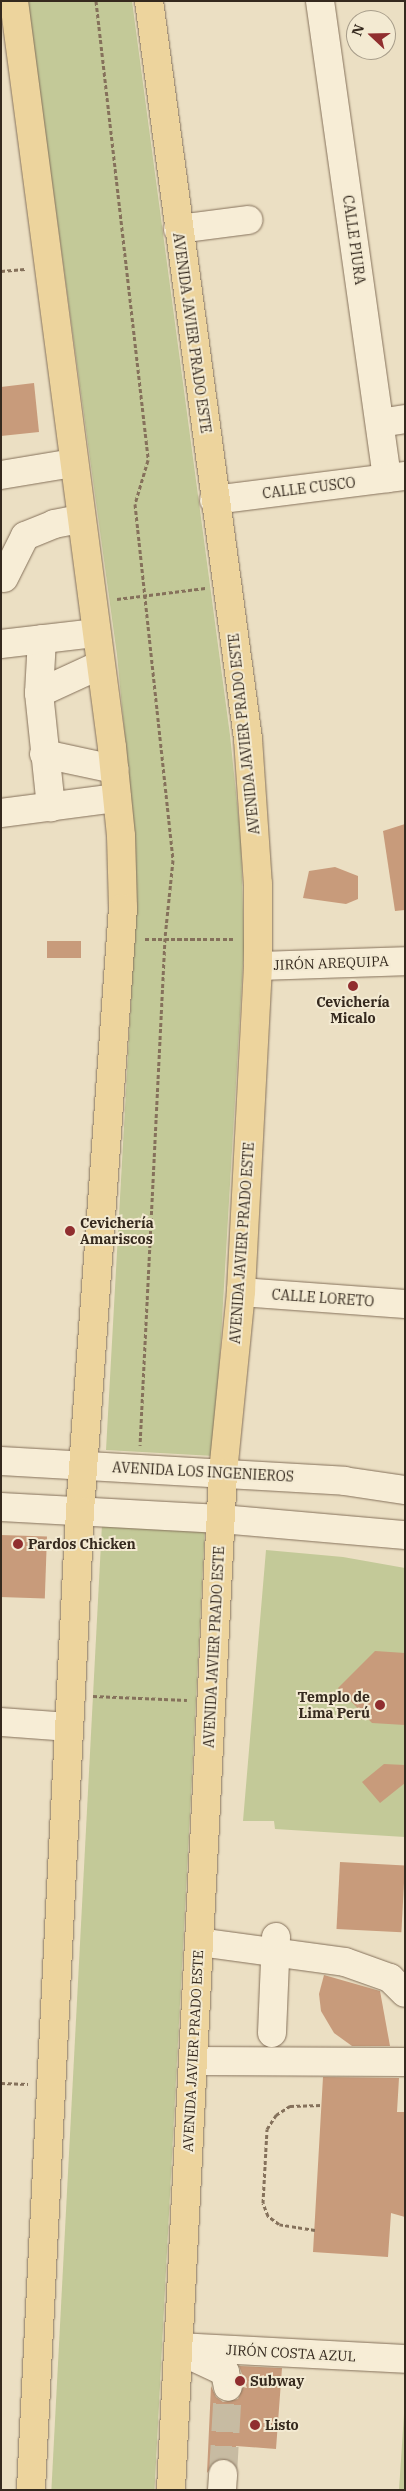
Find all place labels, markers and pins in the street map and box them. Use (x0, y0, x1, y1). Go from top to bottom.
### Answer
marker: Cevichería Micalo (347, 980, 359, 992)
place label: Cevichería Micalo (316, 994, 390, 1026)
place label: Cevichería Amariscos (80, 1215, 154, 1248)
marker: Cevichería Amariscos (64, 1225, 76, 1237)
place label: Pardos Chicken (28, 1536, 136, 1552)
marker: Pardos Chicken (12, 1538, 24, 1550)
place label: Templo de Lima Perú (298, 1689, 370, 1721)
marker: Templo de Lima Perú (374, 1699, 386, 1711)
place label: Subway (250, 2373, 304, 2389)
marker: Subway (234, 2375, 246, 2387)
place label: Listo (265, 2417, 299, 2433)
marker: Listo (249, 2419, 261, 2431)

